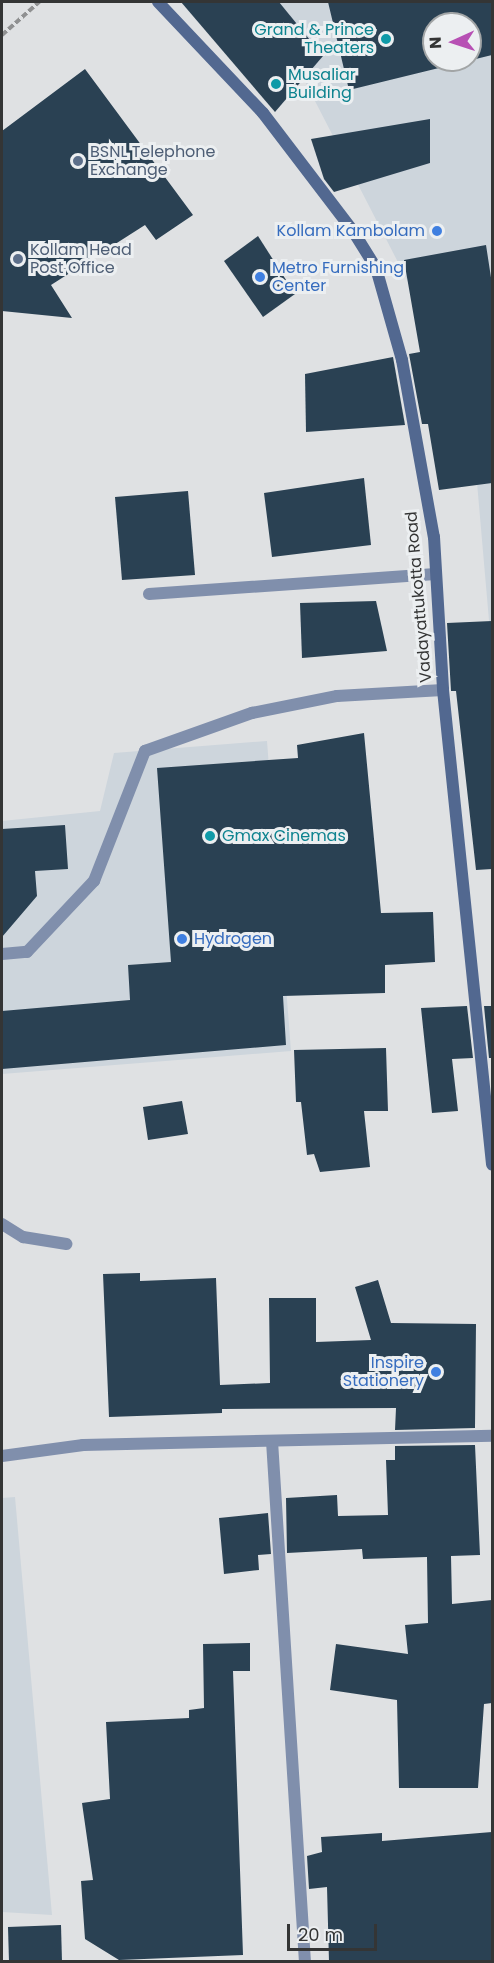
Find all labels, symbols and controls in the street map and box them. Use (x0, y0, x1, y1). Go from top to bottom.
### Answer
north arrow (422, 12, 482, 72)
place label: Grand & Prince Theaters (254, 20, 374, 58)
marker: Grand & Prince Theaters (379, 32, 393, 46)
text: N (424, 36, 447, 49)
place label: Musaliar Building (288, 65, 356, 103)
marker: Musaliar Building (269, 77, 283, 91)
place label: BSNL Telephone Exchange (90, 142, 216, 180)
marker: BSNL Telephone Exchange (71, 154, 85, 168)
place label: Kollam Kambolam (277, 221, 425, 241)
marker: Kollam Kambolam (430, 224, 444, 238)
place label: Kollam Head Post Office (30, 240, 132, 278)
marker: Kollam Head Post Office (11, 252, 25, 266)
place label: Metro Furnishing Center (272, 258, 404, 296)
marker: Metro Furnishing Center (253, 270, 267, 284)
street label: Vadayattukotta Road (402, 511, 436, 683)
place label: Gmax Cinemas (222, 826, 346, 846)
marker: Gmax Cinemas (203, 829, 217, 843)
place label: Hydrogen (194, 929, 272, 949)
marker: Hydrogen (175, 932, 189, 946)
place label: Inspire Stationery (343, 1353, 424, 1391)
marker: Inspire Stationery (429, 1365, 443, 1379)
scale bar (290, 1912, 380, 1950)
text: 20 m (298, 1922, 343, 1947)

